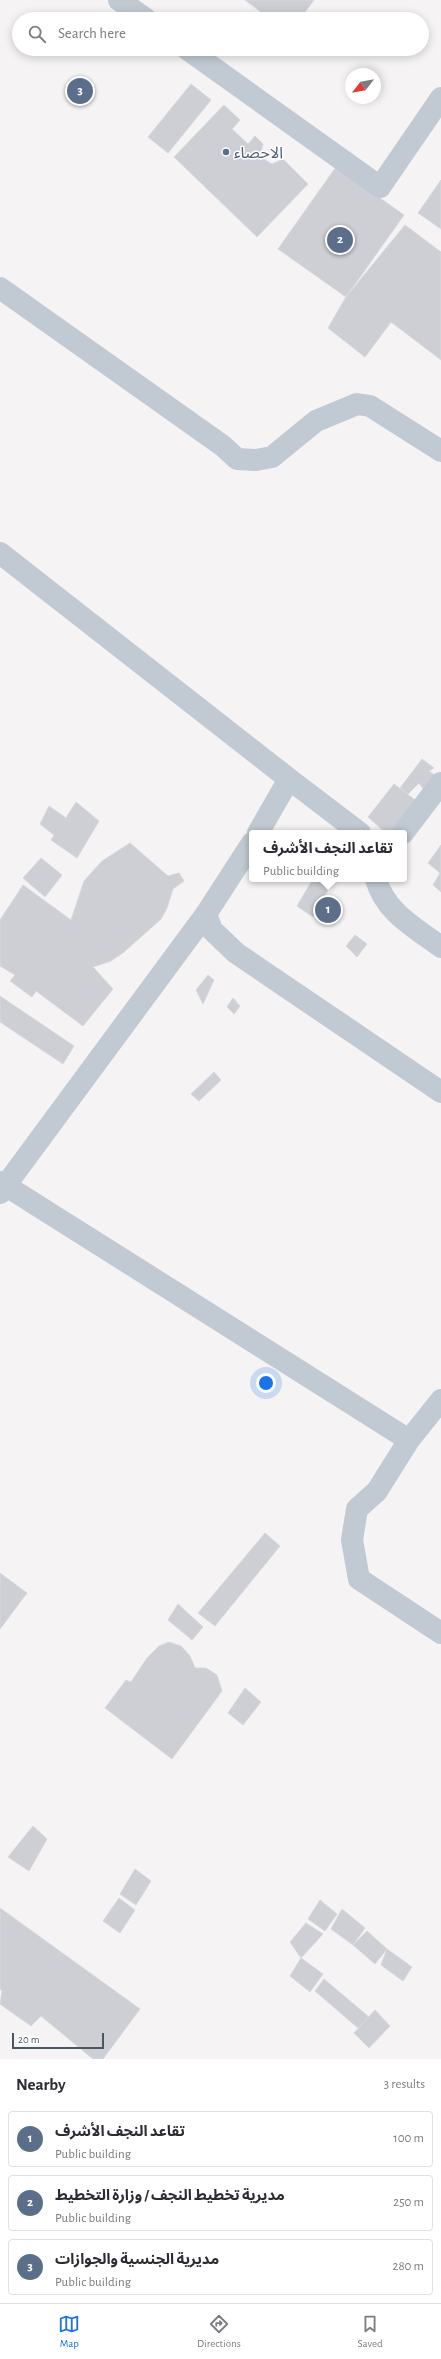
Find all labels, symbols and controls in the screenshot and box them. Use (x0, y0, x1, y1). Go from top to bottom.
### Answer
search box (12, 12, 429, 56)
icon: search (26, 23, 48, 45)
text: Search here (58, 26, 126, 41)
north arrow (345, 68, 381, 104)
pin: 3 (67, 76, 93, 106)
place label: الاحصاء (234, 145, 283, 161)
marker: الاحصاء (221, 147, 231, 157)
pin: 2 (327, 225, 353, 255)
popup (249, 830, 407, 882)
text: تقاعد النجف الأشرف (263, 841, 393, 856)
text: Public building (263, 865, 339, 878)
pin: 1 (315, 895, 341, 925)
your location (256, 1373, 276, 1393)
scale bar (12, 2031, 104, 2050)
text: 20 m (18, 2034, 39, 2045)
text: Nearby (16, 2076, 66, 2093)
text: 3 results (384, 2078, 425, 2091)
text: تقاعد النجف الأشرف (55, 2124, 185, 2139)
text: 1 (28, 2132, 32, 2145)
text: 100 m (393, 2132, 424, 2145)
text: Public building (55, 2148, 131, 2161)
text: مديرية تخطيط النجف / وزارة التخطيط (55, 2188, 285, 2203)
text: 2 (27, 2196, 33, 2209)
text: 250 m (393, 2196, 424, 2209)
text: Public building (55, 2212, 131, 2225)
text: مديرية الجنسية والجوازات (55, 2252, 219, 2267)
text: 3 (27, 2260, 33, 2273)
text: 280 m (393, 2260, 424, 2273)
text: Public building (55, 2276, 131, 2289)
tab: Map (58, 2313, 80, 2350)
tab: Directions (197, 2313, 241, 2350)
tab: Saved (357, 2313, 383, 2350)

